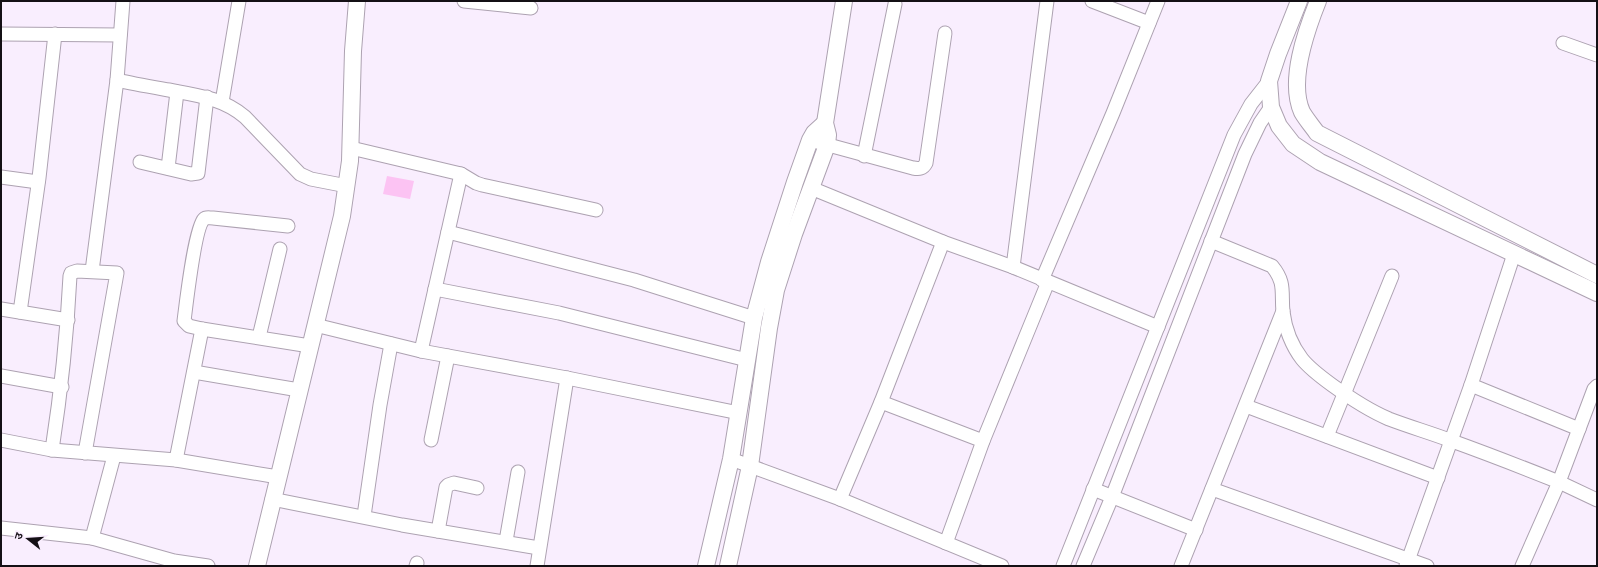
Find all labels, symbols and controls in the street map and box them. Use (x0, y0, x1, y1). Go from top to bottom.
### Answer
north arrow (8, 519, 48, 559)
text: उ (11, 530, 25, 541)

